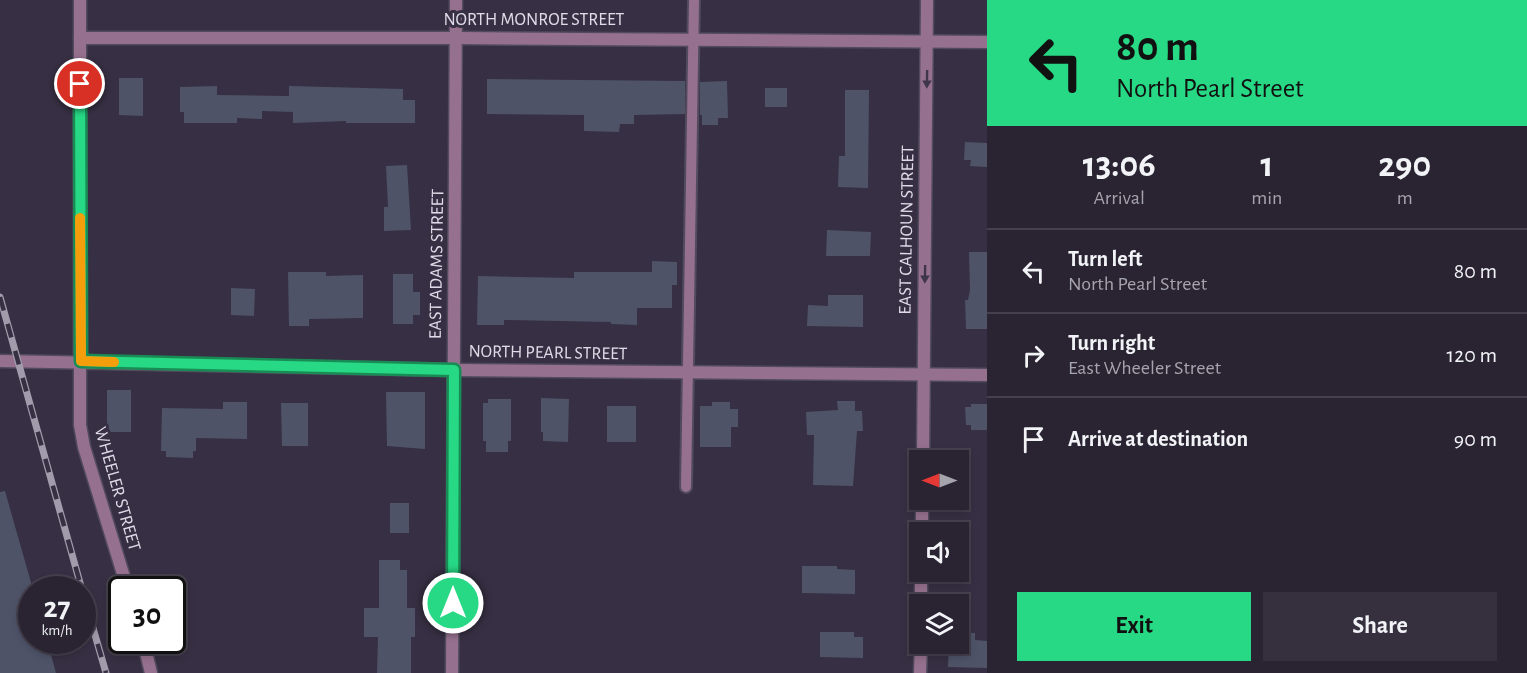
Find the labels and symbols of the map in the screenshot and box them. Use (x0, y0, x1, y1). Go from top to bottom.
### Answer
street label: NORTH MONROE STREET (444, 11, 625, 29)
pin (54, 58, 105, 109)
one-way arrow (922, 70, 932, 89)
street label: EAST CALHOUN STREET (897, 145, 917, 315)
street label: EAST ADAMS STREET (427, 189, 447, 339)
one-way arrow (920, 265, 929, 284)
street label: NORTH PEARL STREET (468, 343, 628, 363)
street label: WHEELER STREET (91, 425, 143, 553)
north arrow (909, 450, 969, 510)
position arrow (421, 571, 485, 635)
speed limit sign: 30 (108, 576, 186, 654)

